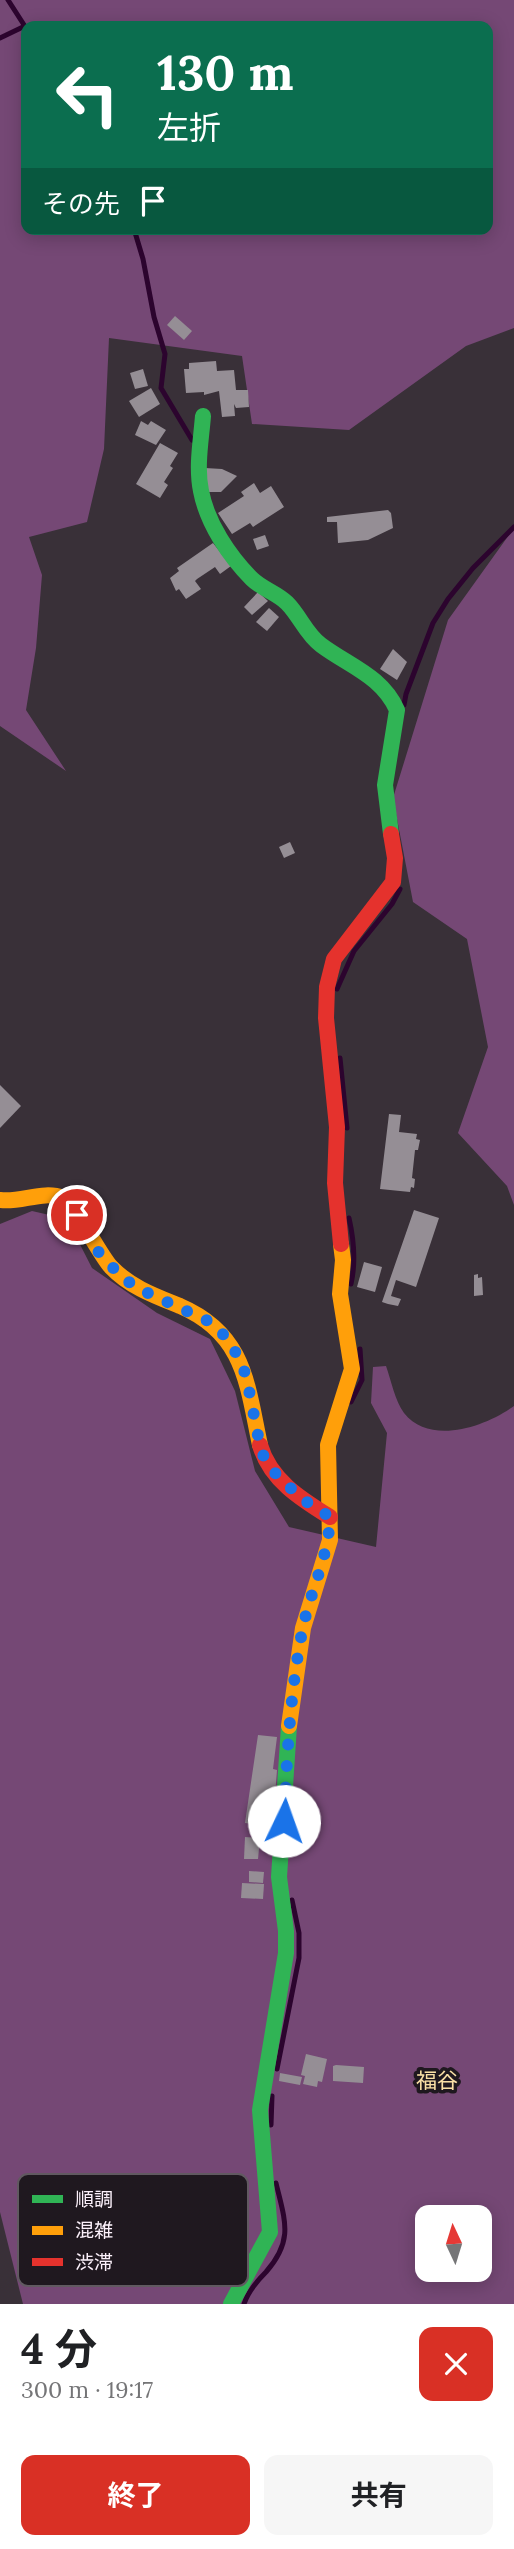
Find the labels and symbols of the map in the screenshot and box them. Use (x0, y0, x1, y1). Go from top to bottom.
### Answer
pin (47, 1185, 107, 1245)
position arrow (247, 1784, 321, 1858)
district label: 福谷 (416, 2067, 458, 2094)
legend (18, 2174, 248, 2286)
text: 順調 (75, 2187, 113, 2211)
north arrow (415, 2205, 492, 2282)
text: 混雑 (75, 2218, 113, 2242)
text: 渋滞 (75, 2250, 113, 2274)

